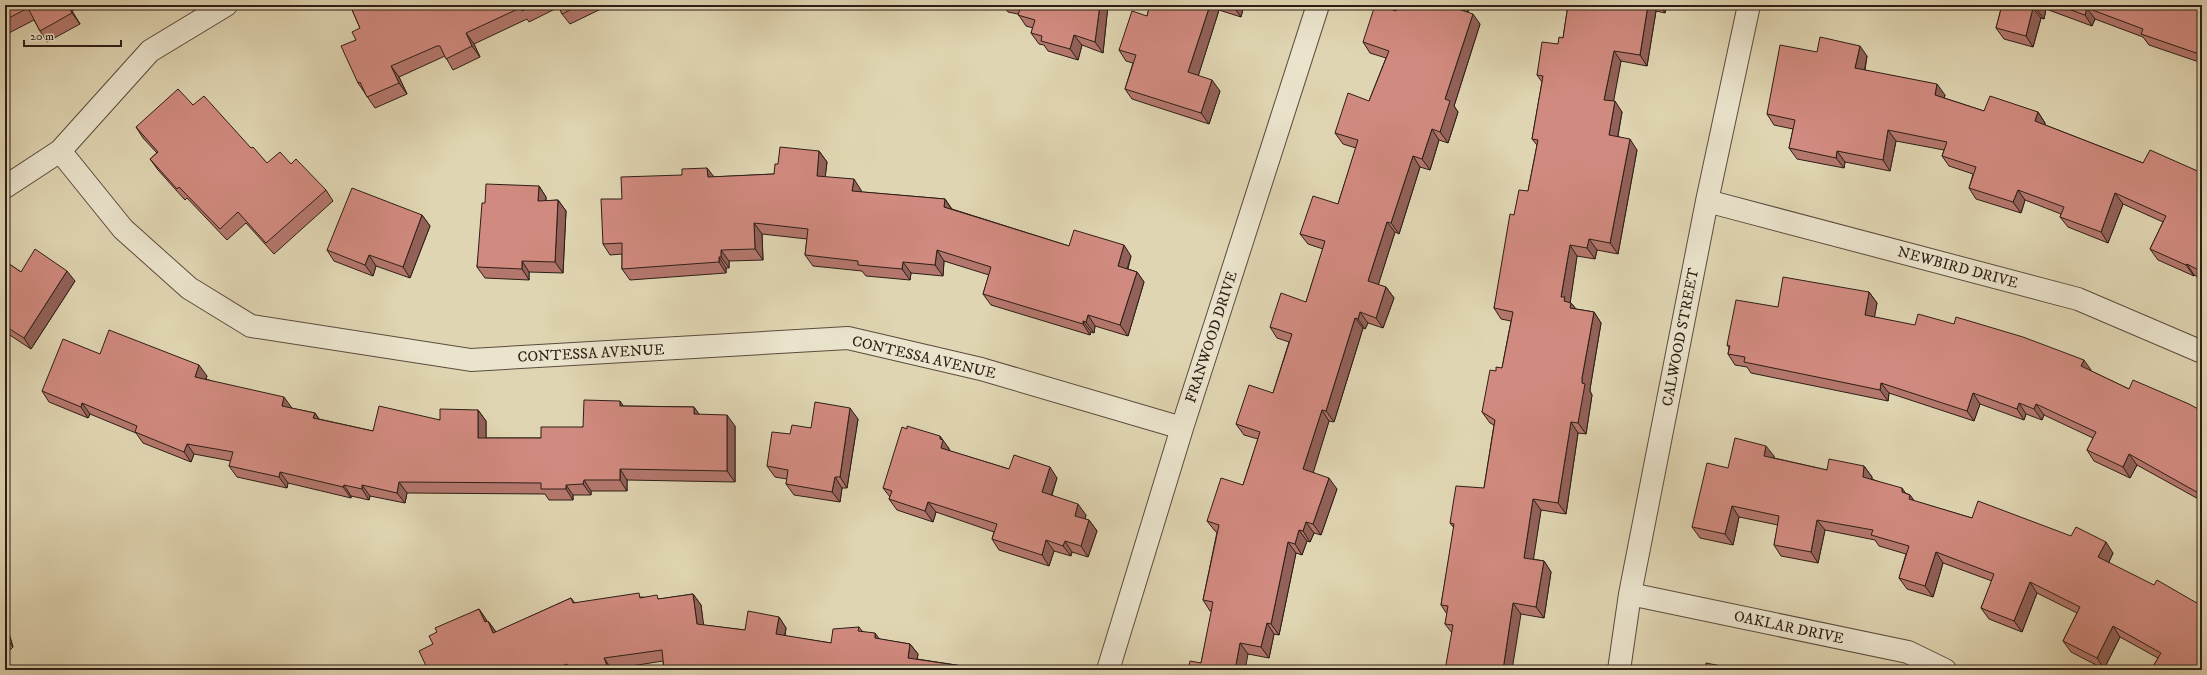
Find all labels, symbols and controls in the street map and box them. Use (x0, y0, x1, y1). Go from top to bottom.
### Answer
scale bar (24, 22, 121, 48)
text: 20 m (30, 29, 54, 44)
street label: NEWBIRD DRIVE (1896, 242, 2021, 293)
street label: CALWOOD STREET (1658, 266, 1703, 408)
street label: FRANWOOD DRIVE (1181, 269, 1242, 405)
street label: CONTESSA AVENUE (850, 332, 998, 383)
street label: CONTESSA AVENUE (517, 340, 665, 367)
street label: OAKLAR DRIVE (1732, 607, 1846, 648)

